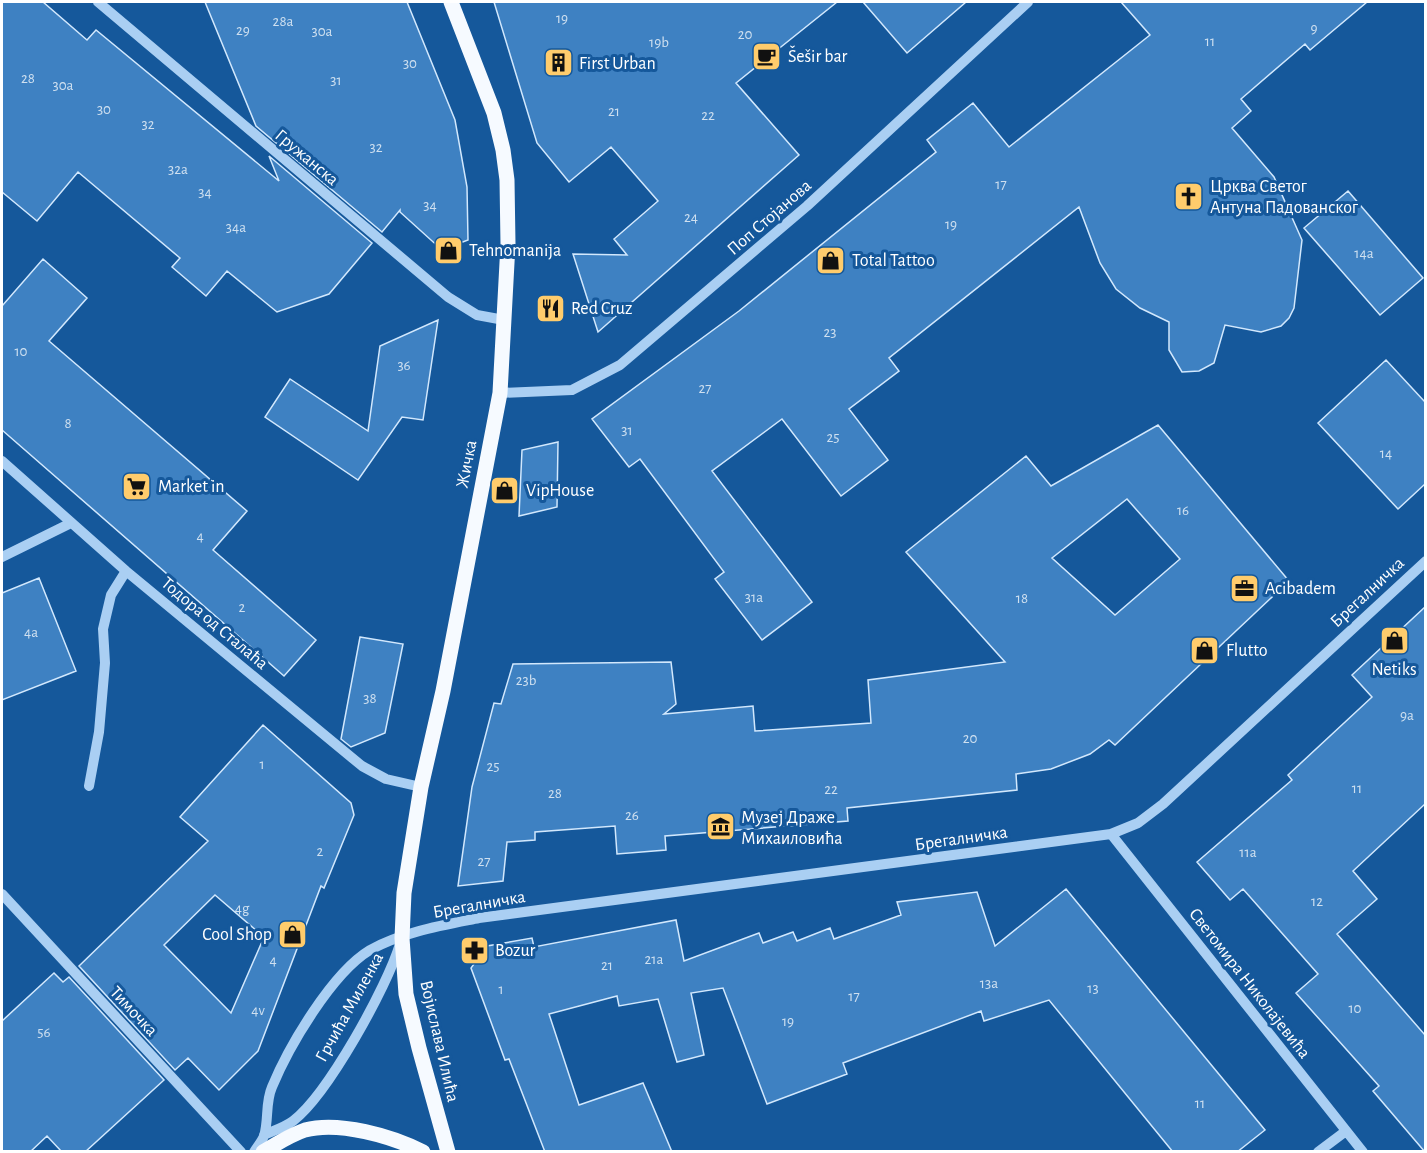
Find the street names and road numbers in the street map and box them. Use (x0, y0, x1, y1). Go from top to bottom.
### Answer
street label: Гружанска (271, 126, 342, 189)
street label: Поп Стојанова (724, 177, 815, 259)
street label: Жичка (454, 439, 480, 490)
street label: Брегалничка (1327, 554, 1408, 631)
street label: Тодора од Сталаћа (158, 574, 271, 673)
street label: Брегалничка (914, 824, 1009, 854)
street label: Брегалничка (432, 888, 527, 922)
street label: Светомира Николајевића (1185, 905, 1313, 1062)
street label: Грчића Миленка (312, 950, 387, 1065)
street label: Војислава Илића (416, 979, 462, 1104)
street label: Тимочка (106, 983, 161, 1040)

